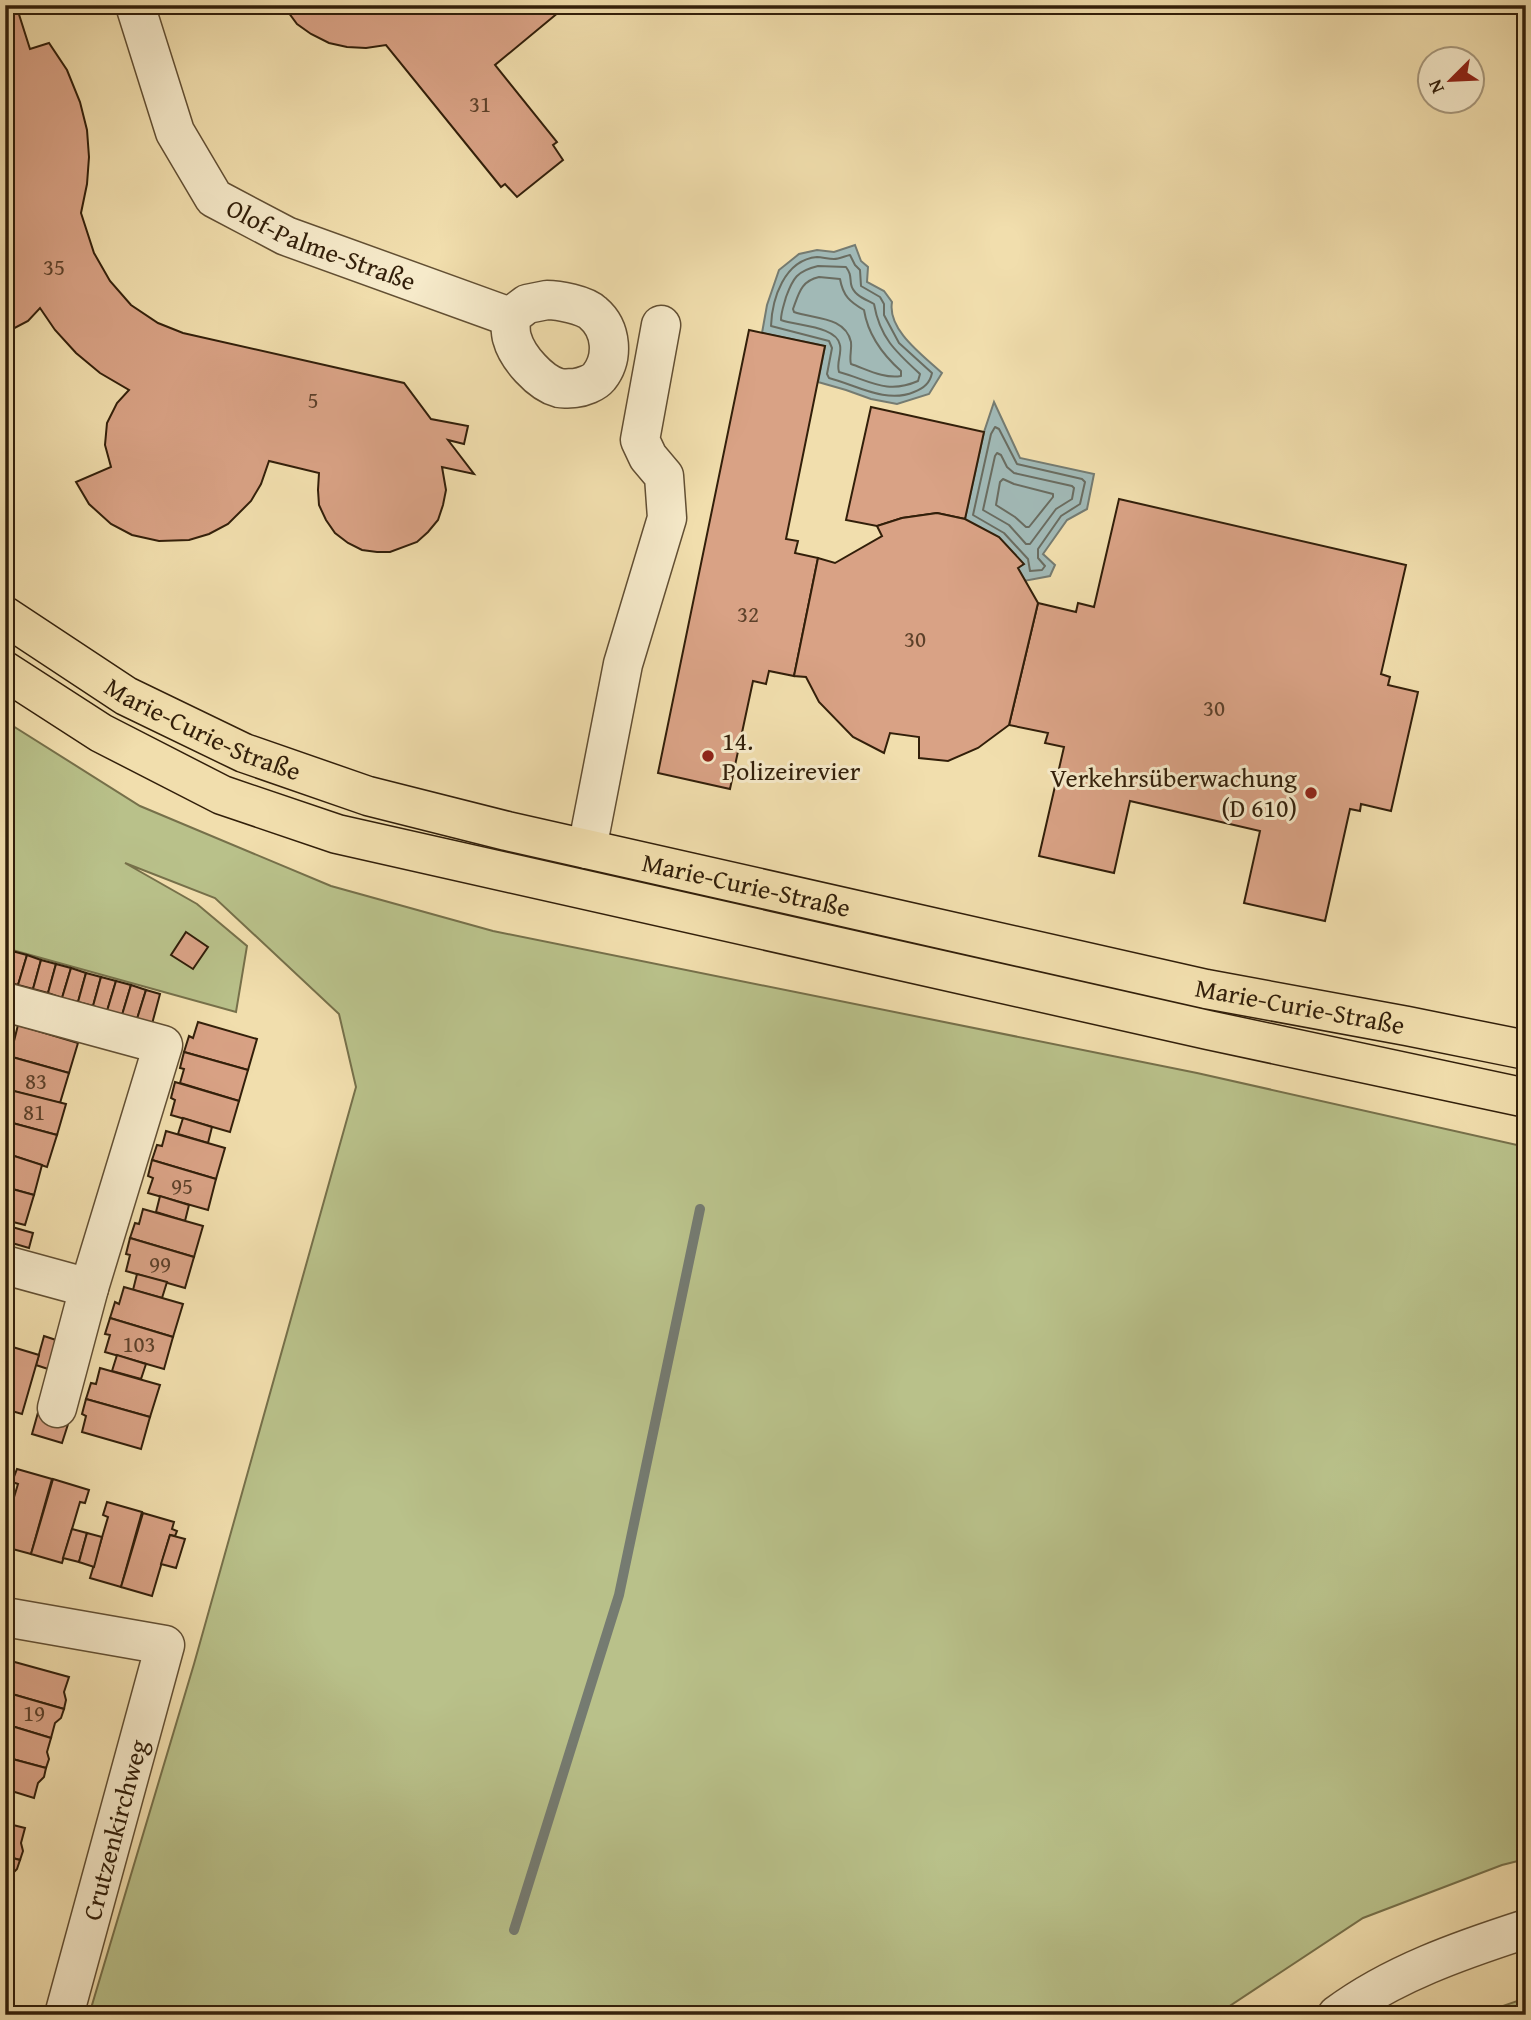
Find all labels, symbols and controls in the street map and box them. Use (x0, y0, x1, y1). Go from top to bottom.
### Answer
north arrow (1416, 46, 1486, 116)
text: N (1420, 75, 1451, 98)
house number: 31 (469, 87, 491, 120)
street label: Olof-Palme-Straße (220, 188, 421, 300)
house number: 35 (43, 250, 65, 283)
house number: 5 (307, 383, 319, 416)
house number: 32 (737, 597, 759, 630)
house number: 30 (904, 622, 926, 655)
street label: Marie-Curie-Straße (97, 667, 306, 790)
house number: 30 (1203, 691, 1225, 724)
place label: 14. Polizeirevier (722, 721, 861, 790)
marker: 14. Polizeirevier (700, 748, 716, 764)
place label: Verkehrsüberwachung (D 610) (1050, 758, 1297, 827)
marker: Verkehrsüberwachung (D 610) (1303, 785, 1319, 801)
street label: Marie-Curie-Straße (639, 842, 854, 927)
street label: Marie-Curie-Straße (1192, 967, 1408, 1044)
house number: 83 (25, 1064, 47, 1097)
house number: 81 (23, 1095, 45, 1128)
house number: 95 (171, 1169, 193, 1202)
house number: 99 (149, 1247, 171, 1280)
house number: 103 (122, 1327, 156, 1360)
house number: 19 (23, 1696, 45, 1729)
street label: Crutzenkirchweg (72, 1735, 157, 1925)

